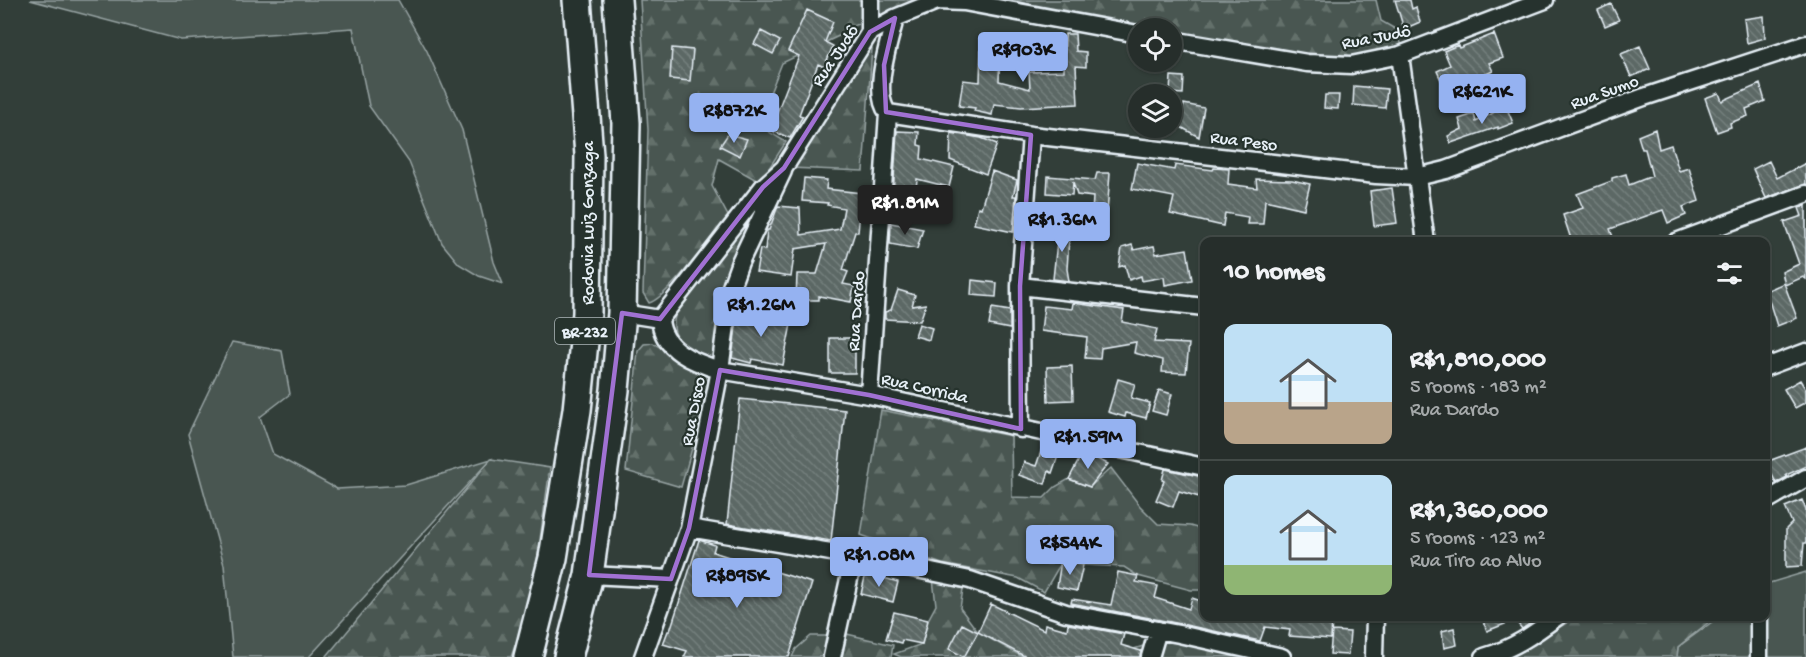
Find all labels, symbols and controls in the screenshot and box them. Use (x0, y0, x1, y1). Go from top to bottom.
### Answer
map controls (1128, 18, 1182, 138)
button: locate (1128, 18, 1182, 72)
street label: Rua Judô (1340, 21, 1413, 55)
street label: Rua Judô (808, 22, 864, 91)
pin: R$903K (974, 32, 1072, 83)
text: R$903K (992, 40, 1054, 63)
street label: Rua Sumo (1568, 71, 1642, 115)
pin: R$621K (1433, 74, 1531, 125)
text: R$621K (1453, 82, 1511, 105)
button: layers (1128, 84, 1182, 138)
pin: R$872K (685, 93, 783, 144)
text: R$872K (703, 101, 765, 124)
street label: Rua Peso (1209, 128, 1278, 157)
street label: Rodovia Luiz Gonzaga (579, 140, 600, 305)
pin: R$1.81M (850, 185, 960, 236)
text: R$1.81M (872, 193, 938, 216)
pin: R$1.36M (1007, 202, 1117, 253)
text: R$1.36M (1028, 210, 1096, 233)
icon: filters (1713, 257, 1746, 290)
text: 10 homes (1224, 258, 1324, 289)
street label: Rua Dardo (844, 270, 871, 352)
pin: R$1.26M (706, 287, 816, 338)
text: R$1.26M (727, 295, 795, 318)
road number: BR-232 (555, 318, 615, 344)
text: R$1,810,000 (1410, 346, 1546, 377)
icon: home (1272, 348, 1344, 420)
street label: Rua Corrida (879, 369, 971, 410)
street label: Rua Disco (677, 375, 711, 448)
text: 5 rooms · 183 m² (1410, 377, 1547, 400)
text: Rua Dardo (1410, 400, 1499, 423)
pin: R$1.59M (1033, 419, 1143, 470)
text: R$1.59M (1054, 427, 1122, 450)
text: R$1,360,000 (1410, 497, 1548, 528)
icon: home (1272, 499, 1344, 571)
pin: R$544K (1021, 525, 1119, 576)
text: 5 rooms · 123 m² (1410, 528, 1546, 551)
text: R$544K (1040, 533, 1100, 556)
pin: R$1.08M (824, 537, 934, 588)
text: R$1.08M (844, 545, 914, 568)
text: Rua Tiro ao Alvo (1410, 551, 1542, 574)
pin: R$895K (688, 558, 786, 609)
text: R$895K (706, 566, 768, 589)

